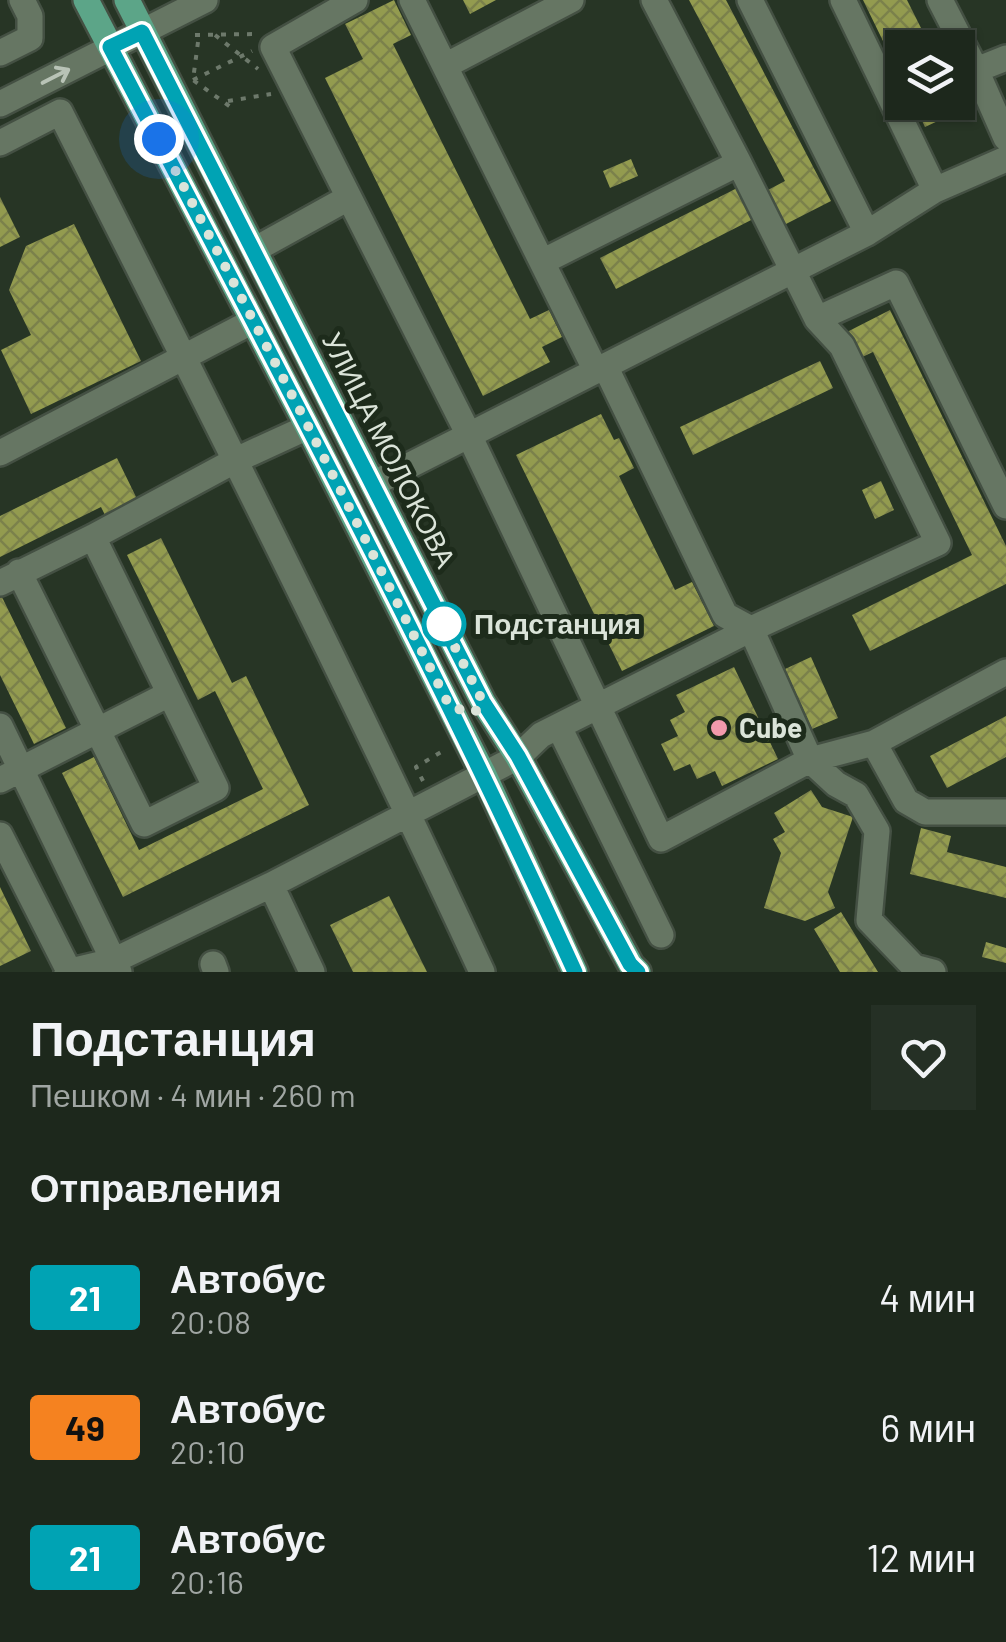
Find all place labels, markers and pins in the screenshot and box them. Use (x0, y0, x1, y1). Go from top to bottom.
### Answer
marker: Подстанция (423, 603, 465, 645)
place label: Подстанция (474, 606, 641, 640)
place label: Cube (739, 710, 802, 744)
marker: Cube (708, 717, 730, 739)

